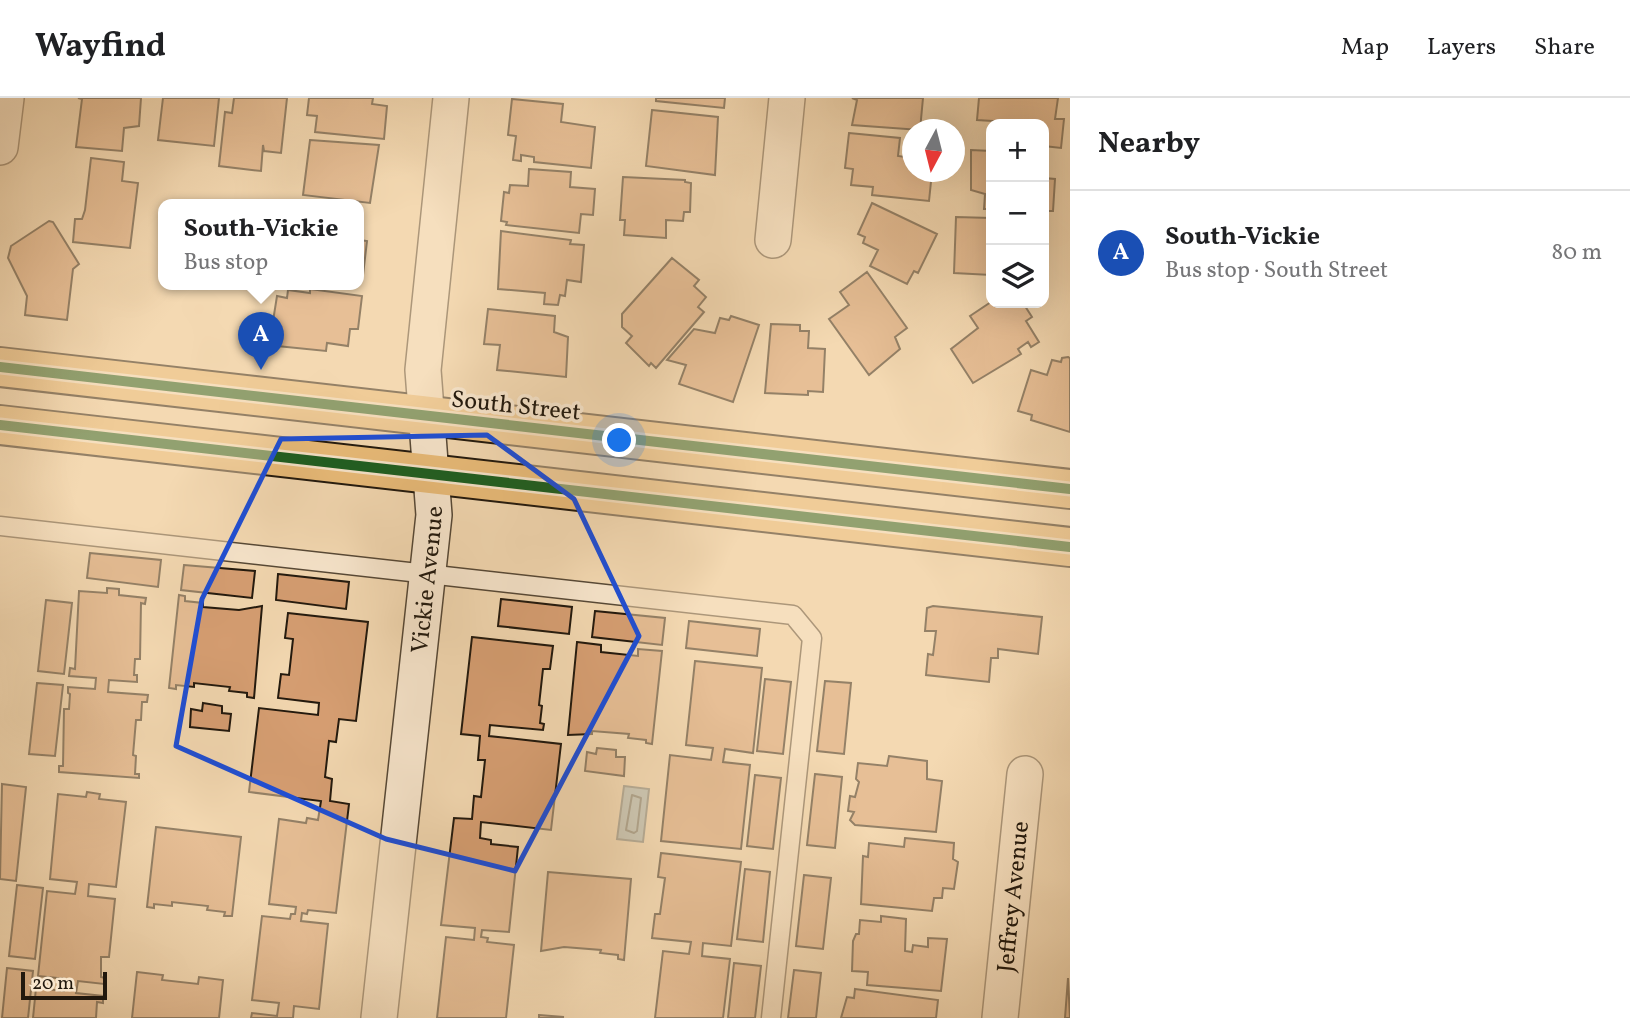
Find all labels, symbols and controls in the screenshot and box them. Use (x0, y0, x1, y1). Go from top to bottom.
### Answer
text: Wayfind (35, 25, 166, 71)
text: Map (1341, 31, 1389, 65)
text: Layers (1427, 31, 1496, 65)
text: Share (1534, 31, 1595, 65)
north arrow (902, 119, 965, 182)
map controls (986, 119, 1049, 308)
button: + (986, 119, 1049, 182)
text: Nearby (1098, 123, 1200, 165)
button: − (986, 182, 1049, 245)
popup (158, 199, 364, 290)
text: South-Vickie (183, 211, 339, 247)
text: South-Vickie (1165, 219, 1320, 255)
text: A (1113, 237, 1129, 269)
text: 80 m (1552, 237, 1602, 269)
button: layers (986, 245, 1049, 308)
text: Bus stop (183, 247, 268, 279)
text: Bus stop · South Street (1165, 255, 1388, 287)
pin: A (238, 312, 284, 370)
street label: South Street (449, 383, 582, 431)
your location (602, 423, 636, 457)
street label: Vickie Avenue (404, 505, 453, 655)
street label: Jeffrey Avenue (990, 819, 1039, 974)
scale bar (21, 969, 107, 1001)
text: 20 m (32, 971, 74, 997)

